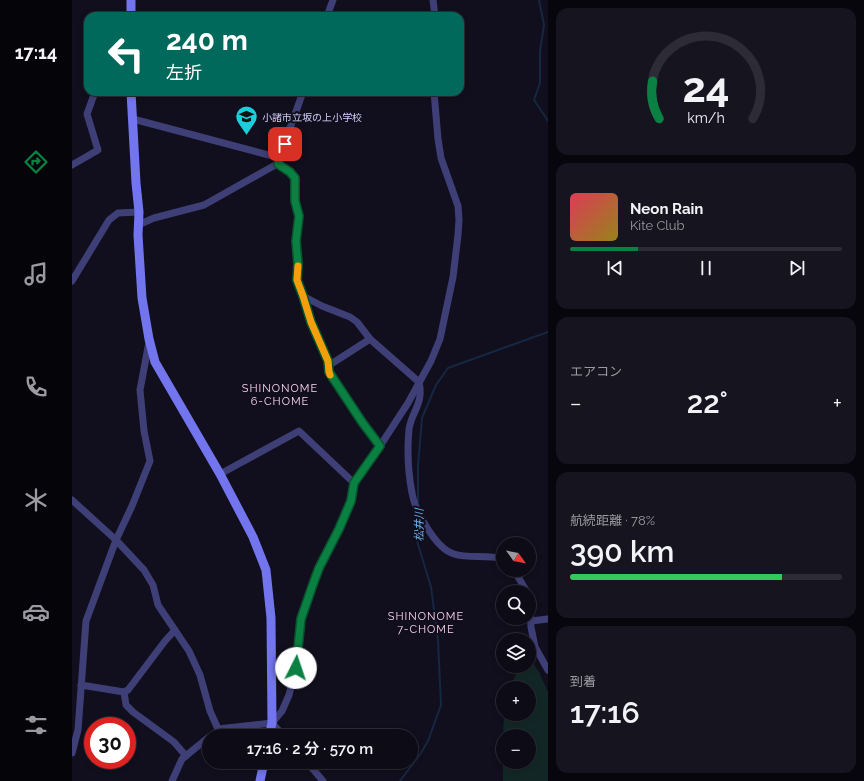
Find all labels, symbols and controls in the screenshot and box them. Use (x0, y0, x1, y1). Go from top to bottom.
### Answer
text: 240 m (166, 24, 248, 57)
icon: left (100, 28, 152, 80)
text: 17:14 (15, 42, 57, 63)
text: 左折 (166, 62, 202, 83)
text: 24 (682, 63, 730, 112)
school or university icon: 小諸市立坂の上小学校 (233, 104, 259, 137)
text: km/h (687, 110, 725, 126)
place label: 小諸市立坂の上小学校 (262, 112, 362, 123)
pin (268, 127, 302, 161)
icon: arrive (274, 133, 296, 155)
icon: directions (22, 148, 50, 176)
text: Neon Rain (630, 200, 703, 218)
text: Kite Club (630, 218, 685, 233)
icon: previous (604, 257, 626, 279)
icon: pause (695, 257, 717, 279)
icon: next (786, 257, 808, 279)
icon: music (22, 260, 50, 288)
text: エアコン (570, 364, 622, 379)
icon: phone (22, 373, 50, 401)
district label: SHINONOME 6-CHOME (242, 382, 318, 408)
text: 22° (687, 385, 728, 420)
text: − (570, 390, 582, 416)
text: + (833, 390, 842, 416)
icon: climate (22, 486, 50, 514)
water label: 松井川 (413, 508, 426, 542)
text: 航続距離 · 78% (570, 513, 655, 528)
text: 390 km (570, 534, 674, 569)
north arrow (496, 537, 536, 577)
map controls (496, 537, 536, 769)
button: search (496, 585, 536, 625)
icon: car (22, 598, 50, 626)
district label: SHINONOME 7-CHOME (388, 610, 464, 636)
button: layers (496, 633, 536, 673)
position arrow (275, 647, 317, 689)
text: 到着 (570, 674, 596, 689)
button: + (496, 681, 536, 721)
text: 17:16 (570, 695, 640, 730)
icon: filters (22, 711, 50, 739)
speed limit sign: 30 (84, 717, 136, 769)
button: − (496, 729, 536, 769)
text: 17:16 · 2 分 · 570 m (247, 740, 373, 758)

